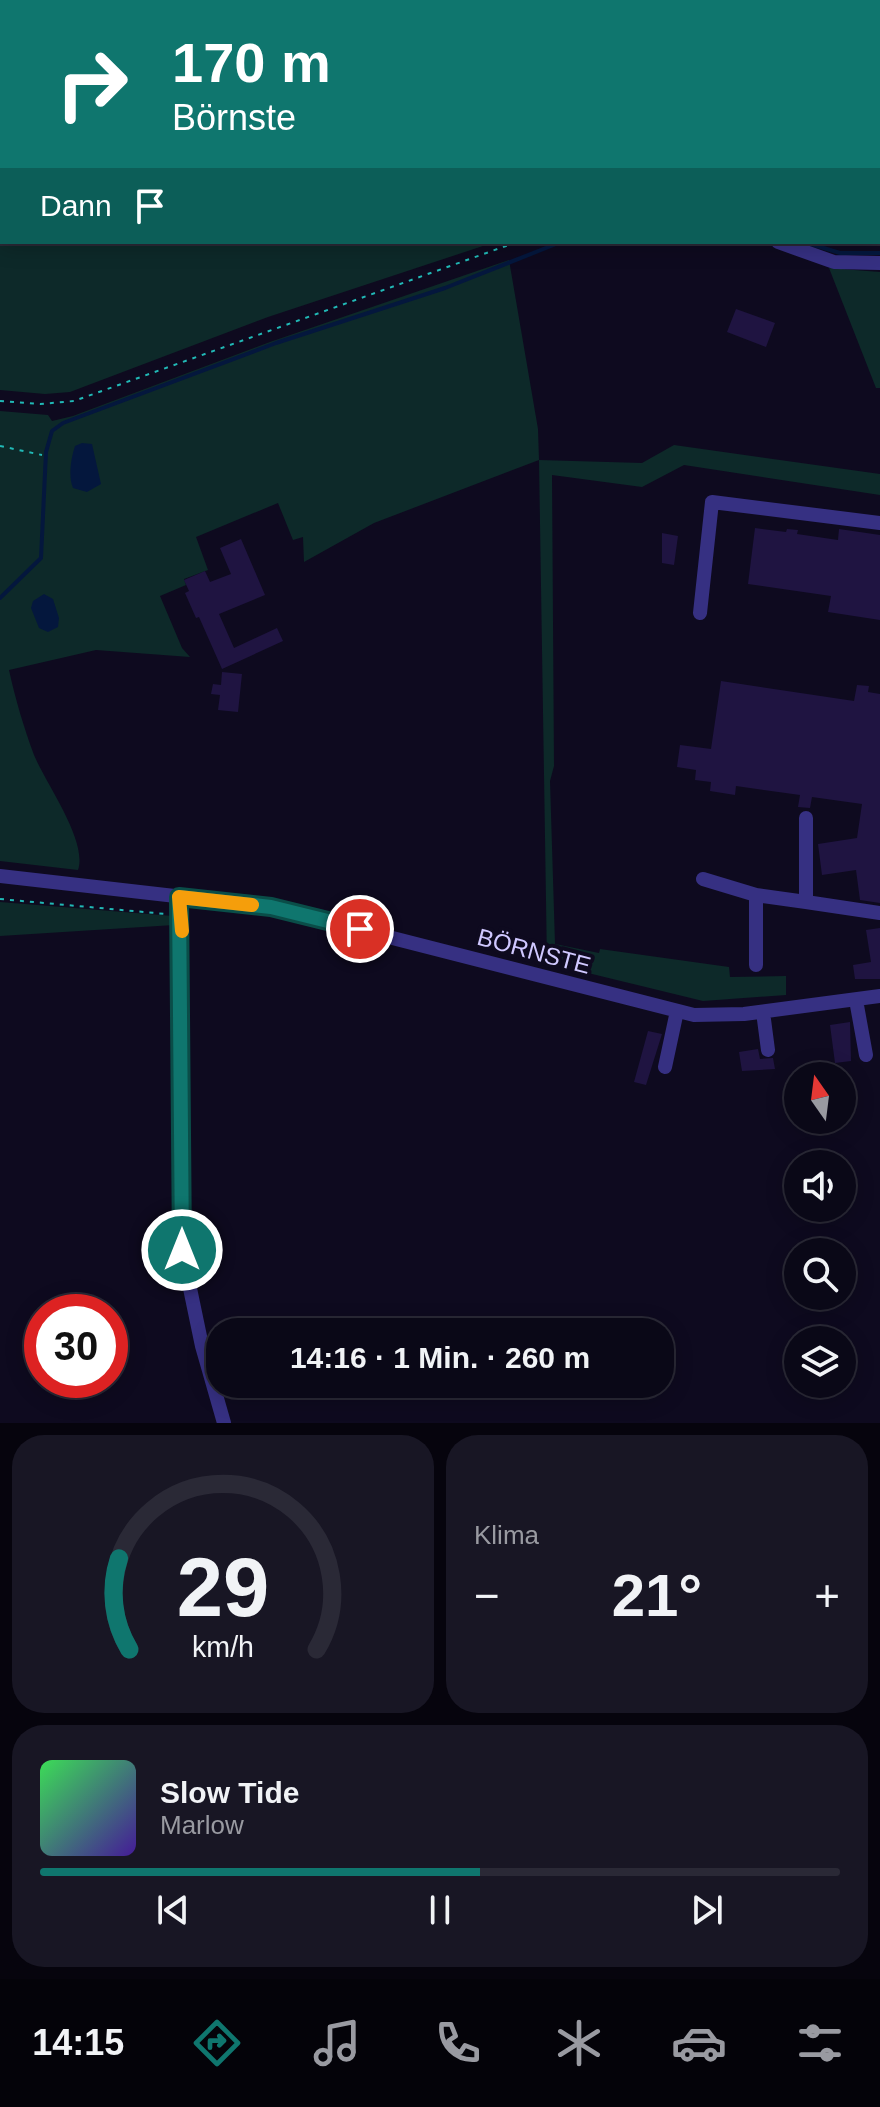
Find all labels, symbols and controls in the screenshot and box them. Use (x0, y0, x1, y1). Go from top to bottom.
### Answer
text: 170 m (172, 31, 331, 94)
icon: right (40, 32, 144, 136)
text: Börnste (172, 97, 296, 138)
icon: arrive (128, 184, 172, 228)
text: Dann (40, 189, 112, 222)
pin (326, 895, 394, 963)
icon: arrive (338, 907, 382, 951)
street label: BÖRNSTE (474, 923, 594, 979)
north arrow (784, 1062, 856, 1134)
map controls (784, 1062, 856, 1398)
button: sound (784, 1150, 856, 1222)
position arrow (140, 1208, 224, 1292)
button: search (784, 1238, 856, 1310)
speed limit sign: 30 (24, 1294, 128, 1398)
button: layers (784, 1326, 856, 1398)
text: 14:16 · 1 Min. · 260 m (290, 1341, 590, 1374)
text: Klima (474, 1520, 539, 1550)
text: 29 (177, 1541, 269, 1634)
text: 21° (612, 1562, 702, 1629)
text: − (474, 1571, 500, 1620)
text: + (814, 1571, 840, 1620)
text: km/h (192, 1631, 254, 1663)
text: Slow Tide (160, 1776, 299, 1809)
text: Marlow (160, 1810, 244, 1840)
icon: previous (151, 1888, 195, 1932)
icon: pause (418, 1888, 462, 1932)
icon: next (685, 1888, 729, 1932)
icon: directions (189, 2015, 245, 2071)
icon: music (309, 2015, 365, 2071)
icon: phone (430, 2015, 486, 2071)
icon: climate (551, 2015, 607, 2071)
icon: car (671, 2015, 727, 2071)
icon: filters (792, 2015, 848, 2071)
text: 14:15 (32, 2022, 124, 2063)

